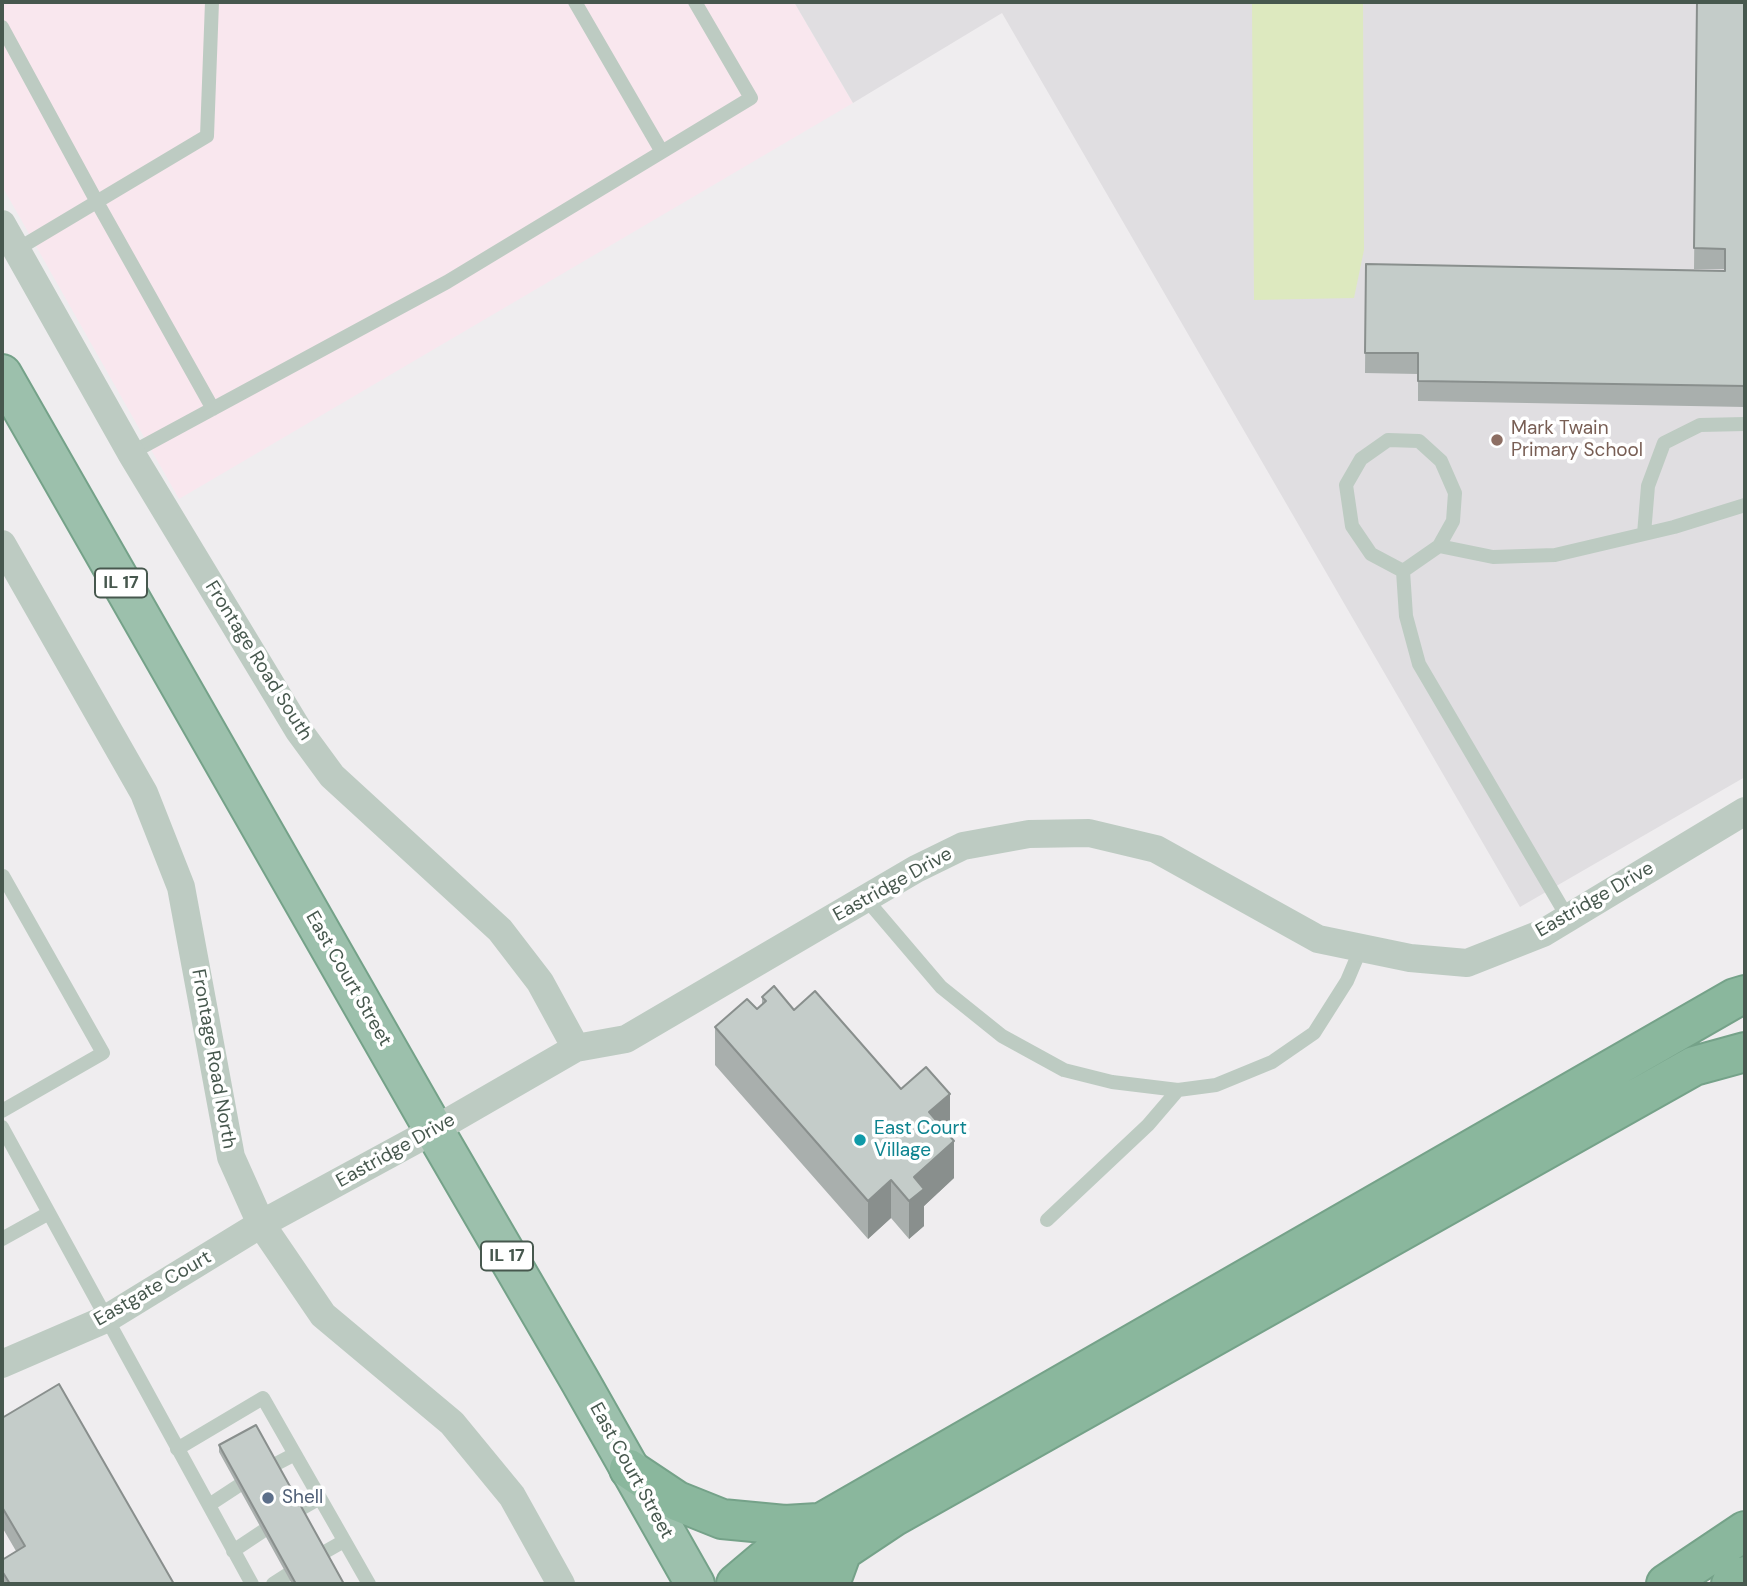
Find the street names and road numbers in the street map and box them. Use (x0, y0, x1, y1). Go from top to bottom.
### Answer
road number: IL 17 (95, 568, 147, 598)
street label: Frontage Road South (200, 577, 316, 745)
street label: Eastridge Drive (830, 843, 956, 927)
street label: Eastridge Drive (1532, 857, 1658, 943)
street label: East Court Street (300, 908, 396, 1050)
street label: Frontage Road North (186, 967, 240, 1151)
street label: Eastridge Drive (333, 1109, 459, 1193)
road number: IL 17 (481, 1241, 533, 1270)
street label: Eastgate Court (90, 1246, 216, 1332)
street label: East Court Street (584, 1399, 678, 1543)

